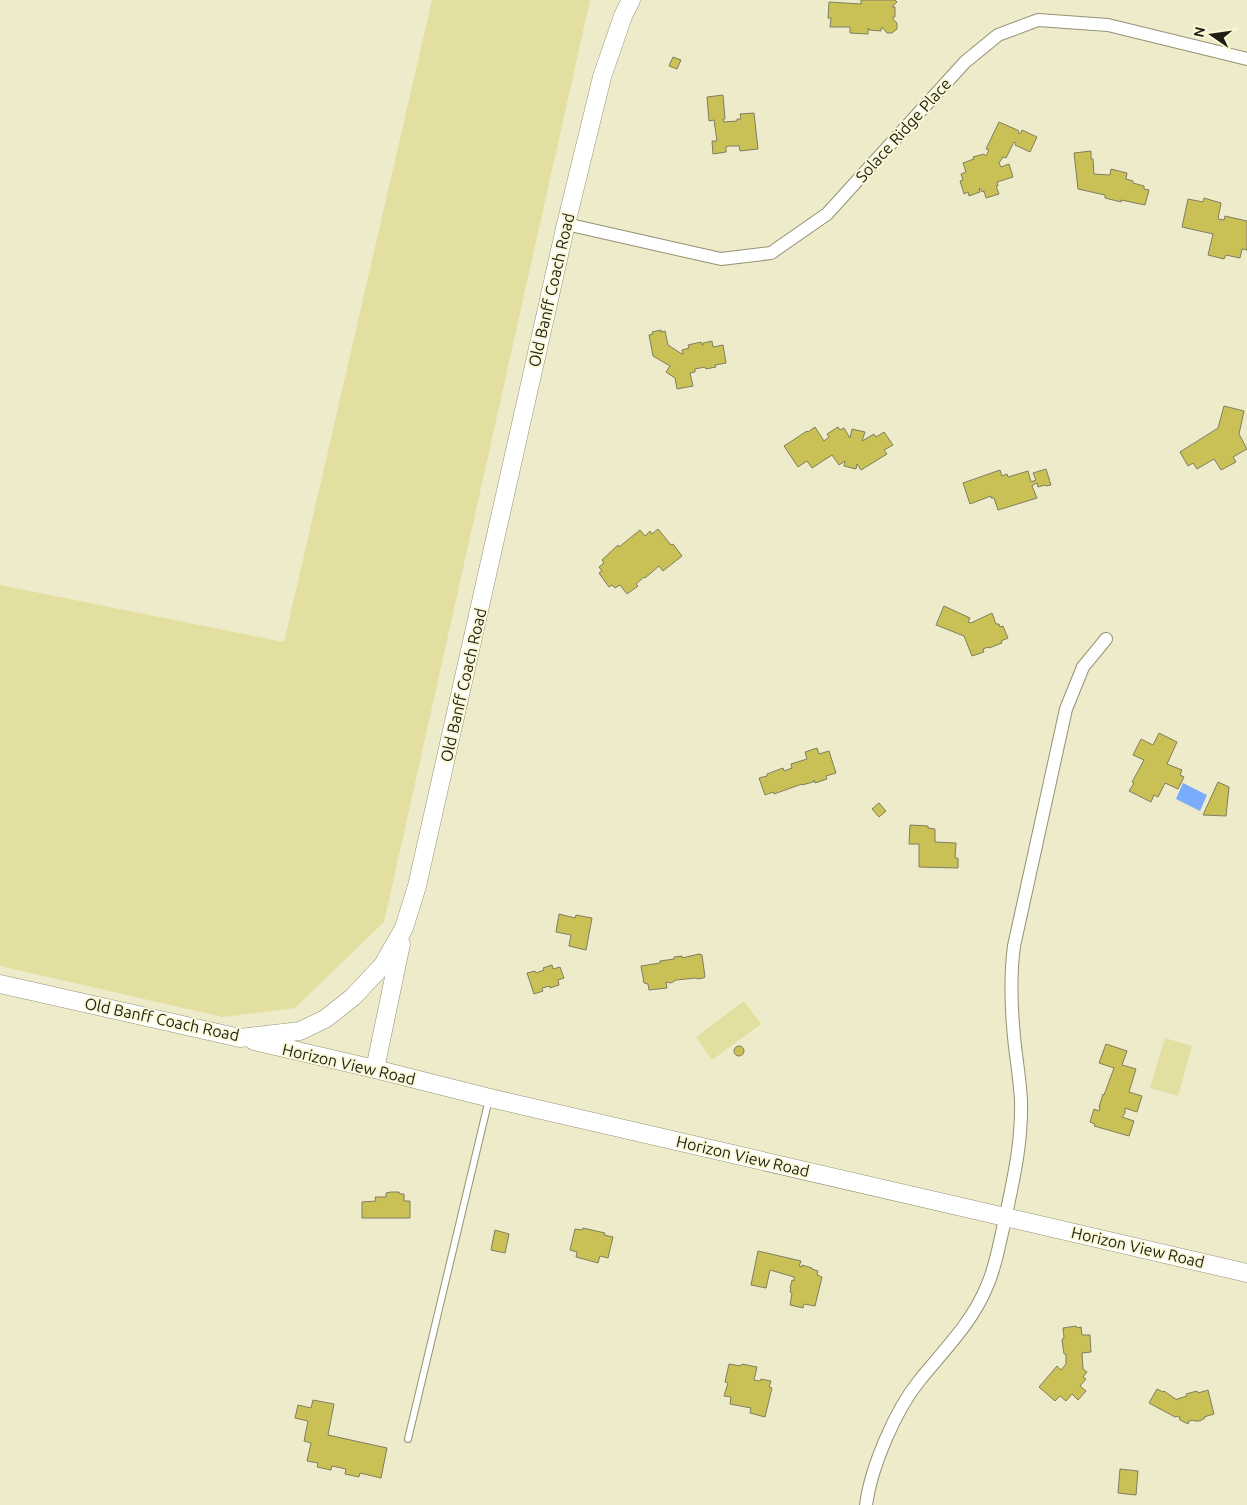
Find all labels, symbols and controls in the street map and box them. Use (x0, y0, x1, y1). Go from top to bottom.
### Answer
north arrow (1187, 10, 1237, 60)
text: N (1190, 25, 1208, 39)
street label: Solace Ridge Place (852, 74, 954, 186)
street label: Old Banff Coach Road (525, 211, 577, 369)
street label: Old Banff Coach Road (437, 606, 489, 764)
street label: Old Banff Coach Road (83, 994, 241, 1044)
street label: Horizon View Road (281, 1040, 417, 1088)
street label: Horizon View Road (675, 1132, 811, 1180)
street label: Horizon View Road (1070, 1223, 1206, 1271)

